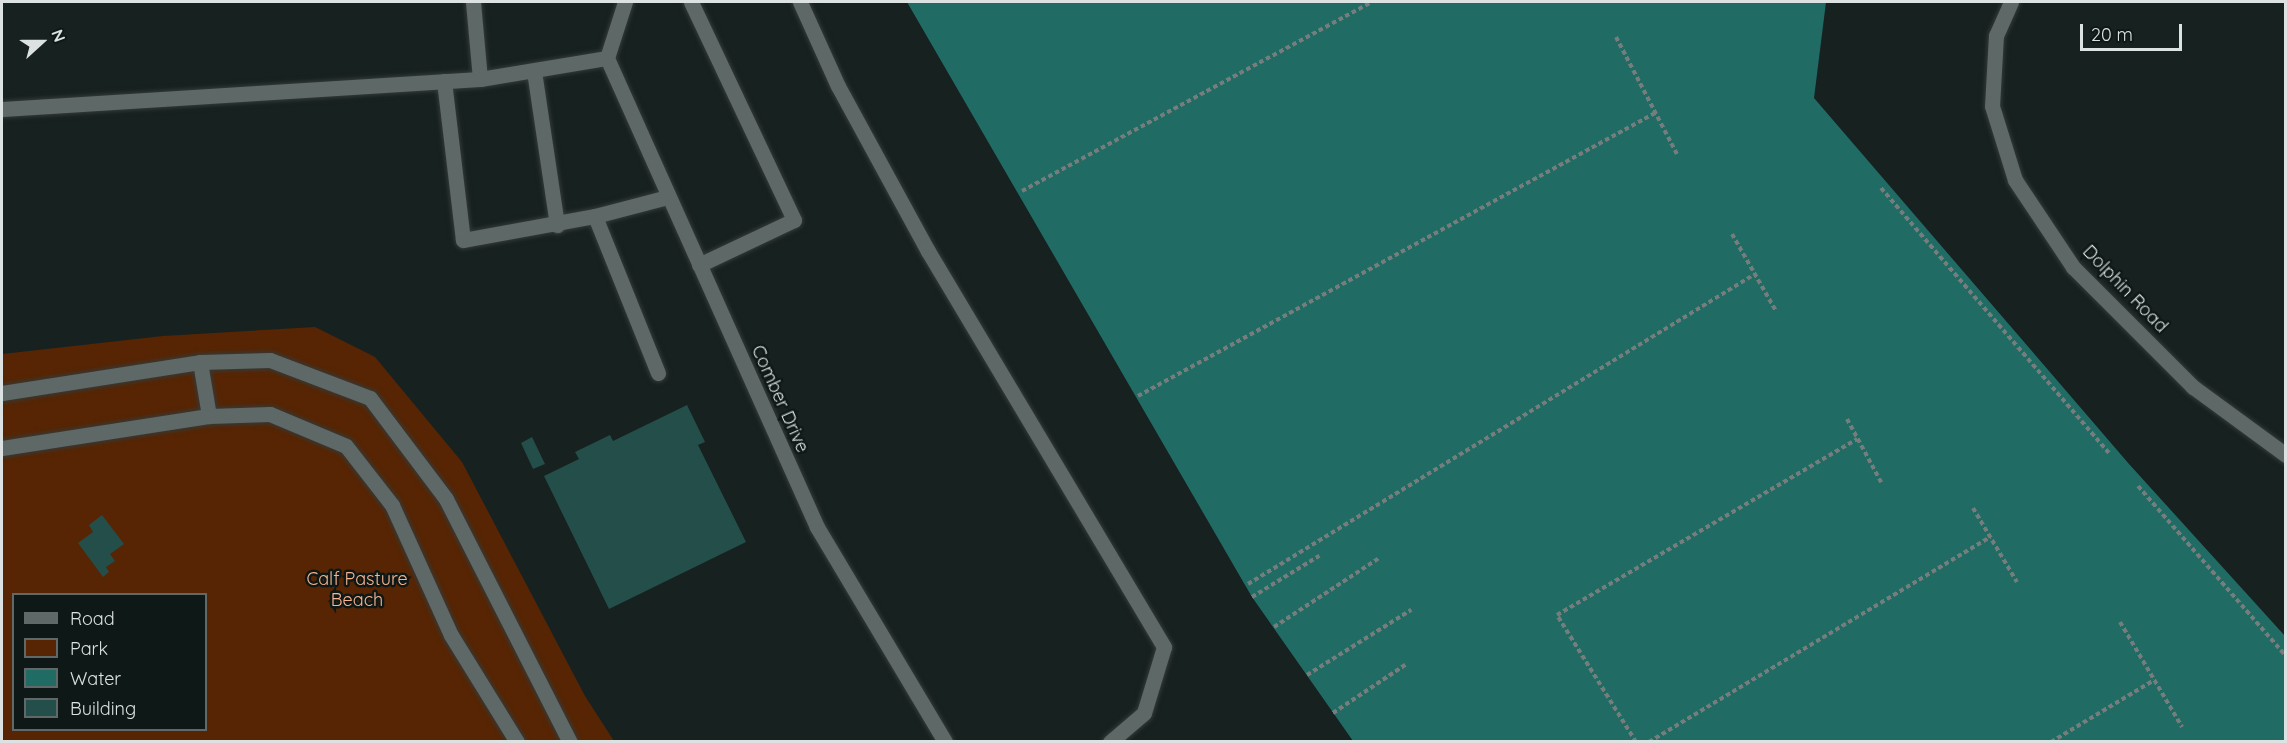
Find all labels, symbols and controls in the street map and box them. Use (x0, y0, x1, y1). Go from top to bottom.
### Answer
north arrow (12, 12, 72, 72)
scale bar (2083, 12, 2185, 50)
text: 20 m (2091, 23, 2133, 46)
text: N (47, 26, 70, 45)
street label: Dolphin Road (2078, 241, 2172, 337)
street label: Comber Drive (747, 342, 813, 456)
park label: Calf Pasture Beach (306, 569, 408, 612)
legend (12, 593, 207, 731)
text: Road (70, 607, 115, 630)
text: Park (70, 637, 108, 660)
text: Water (70, 667, 121, 690)
text: Building (70, 697, 136, 720)

